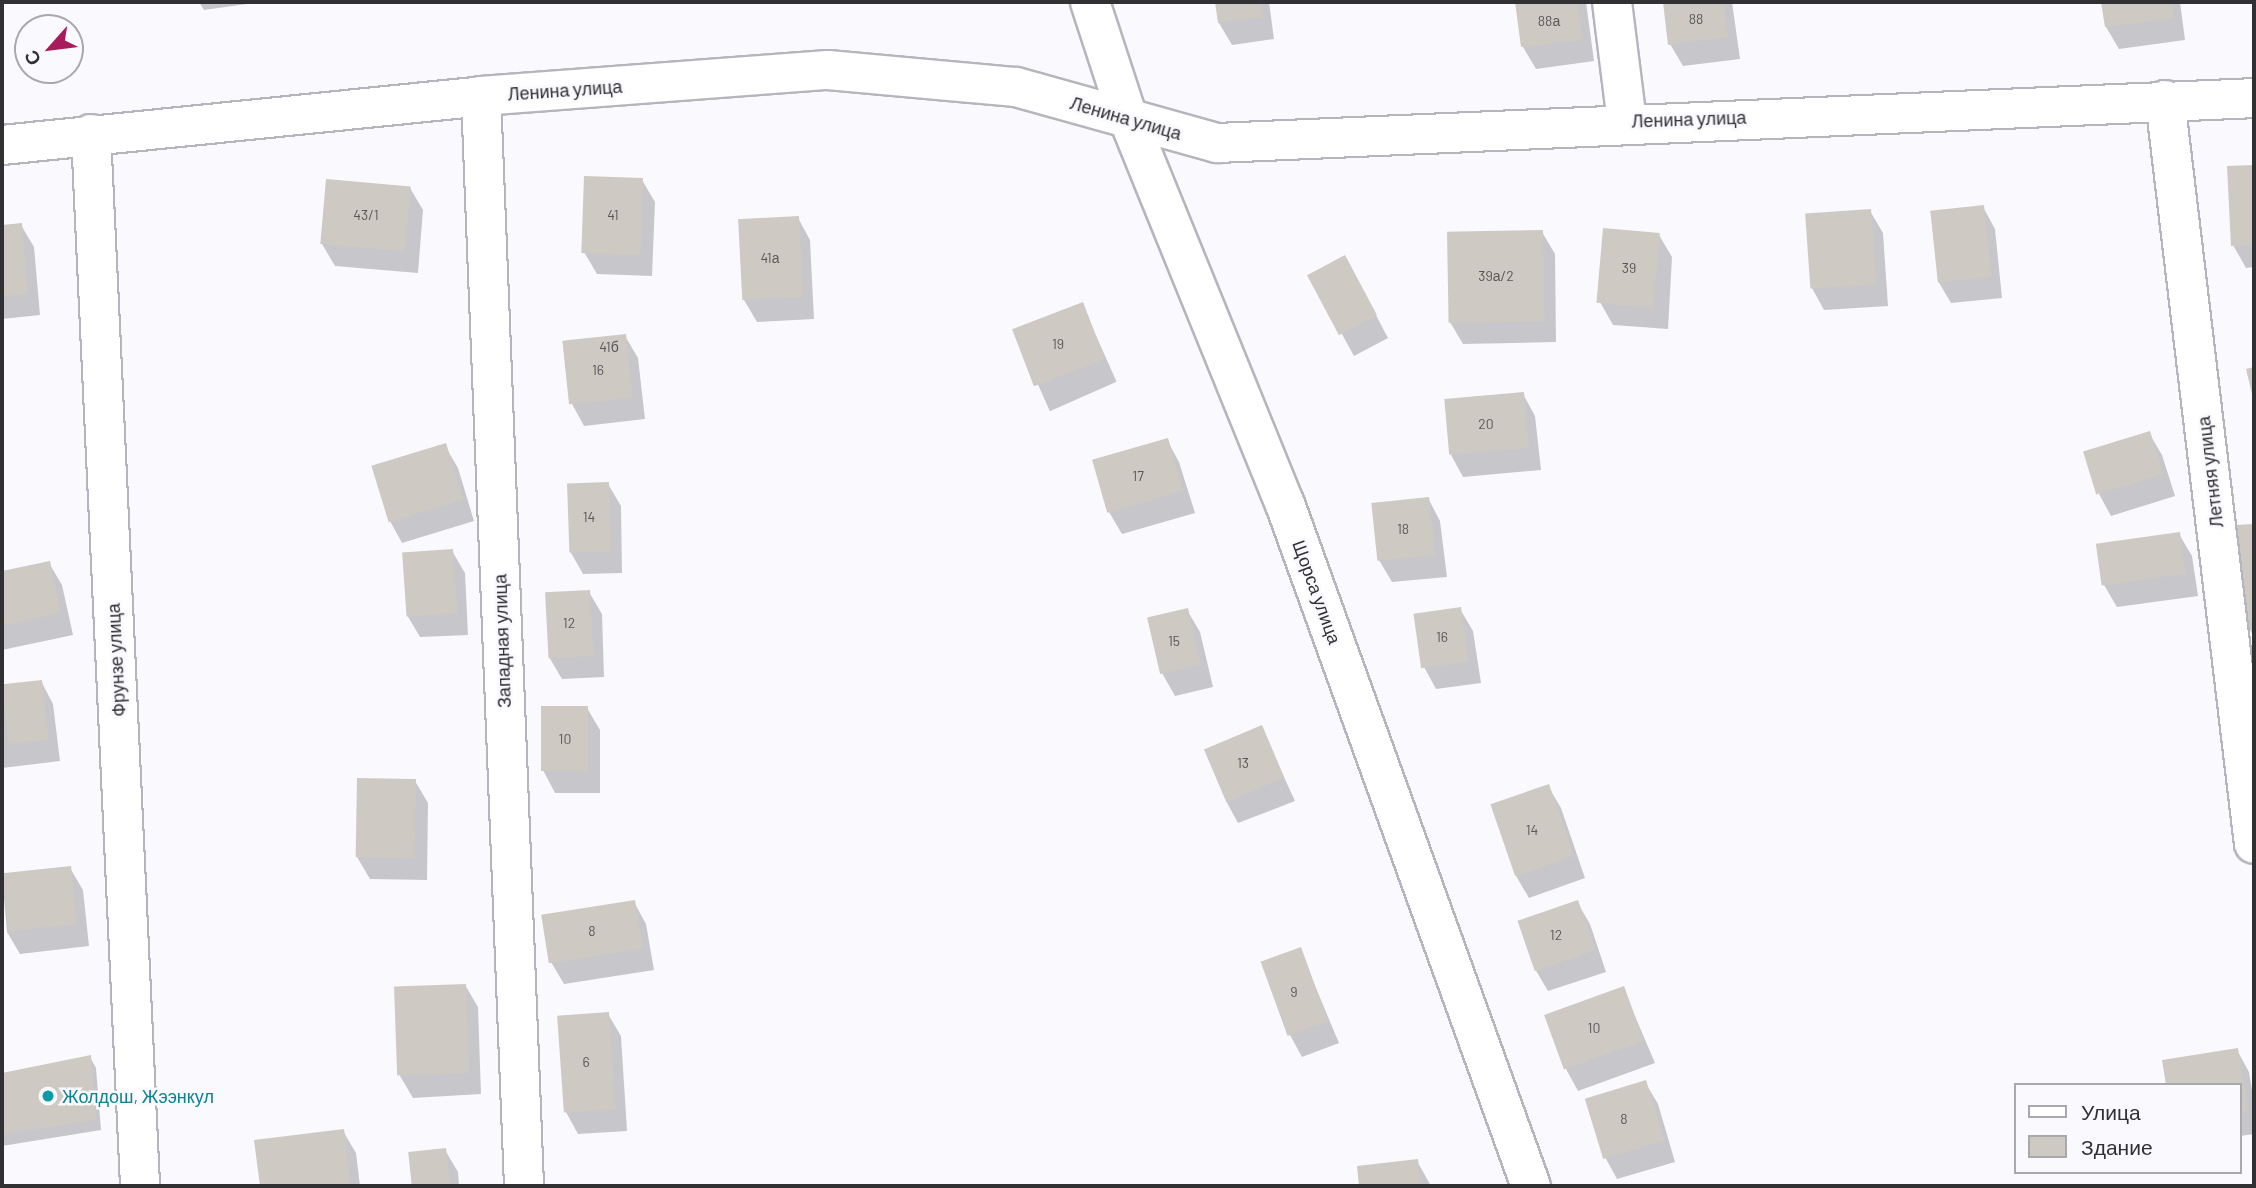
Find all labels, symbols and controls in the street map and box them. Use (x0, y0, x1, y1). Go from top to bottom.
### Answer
house number: 88 (1689, 11, 1703, 27)
house number: 88а (1538, 13, 1560, 29)
north arrow (14, 14, 84, 84)
text: С (18, 47, 45, 70)
street label: Ленина улица (507, 75, 623, 105)
street label: Ленина улица (1068, 92, 1184, 144)
street label: Ленина улица (1631, 106, 1747, 132)
house number: 43/1 (353, 207, 379, 223)
house number: 41 (607, 207, 619, 223)
house number: 41а (760, 250, 780, 266)
house number: 39 (1622, 260, 1636, 276)
house number: 39а/2 (1478, 268, 1514, 284)
house number: 19 (1052, 336, 1064, 352)
house number: 41б (599, 339, 619, 355)
house number: 16 (592, 362, 604, 378)
street label: Летняя улица (2192, 415, 2228, 529)
house number: 20 (1478, 416, 1494, 432)
house number: 17 (1132, 468, 1144, 484)
house number: 14 (583, 509, 595, 525)
house number: 18 (1397, 521, 1409, 537)
street label: Щорса улица (1288, 537, 1346, 647)
street label: Западная улица (489, 574, 515, 708)
street label: Фрунзе улица (102, 603, 130, 717)
house number: 12 (563, 615, 575, 631)
house number: 16 (1436, 629, 1448, 645)
house number: 15 (1168, 633, 1180, 649)
house number: 10 (559, 731, 571, 747)
house number: 13 (1237, 755, 1249, 771)
house number: 14 (1526, 822, 1538, 838)
house number: 8 (588, 923, 596, 939)
house number: 12 (1550, 927, 1562, 943)
house number: 9 (1290, 984, 1298, 1000)
house number: 10 (1588, 1020, 1600, 1036)
house number: 6 (582, 1054, 590, 1070)
legend (2014, 1083, 2242, 1174)
place label: Жолдош, Жээнкул (62, 1085, 214, 1107)
marker: Жолдош, Жээнкул (40, 1088, 56, 1104)
text: Улица (2081, 1099, 2141, 1124)
house number: 8 (1620, 1111, 1628, 1127)
text: Здание (2081, 1134, 2153, 1159)

